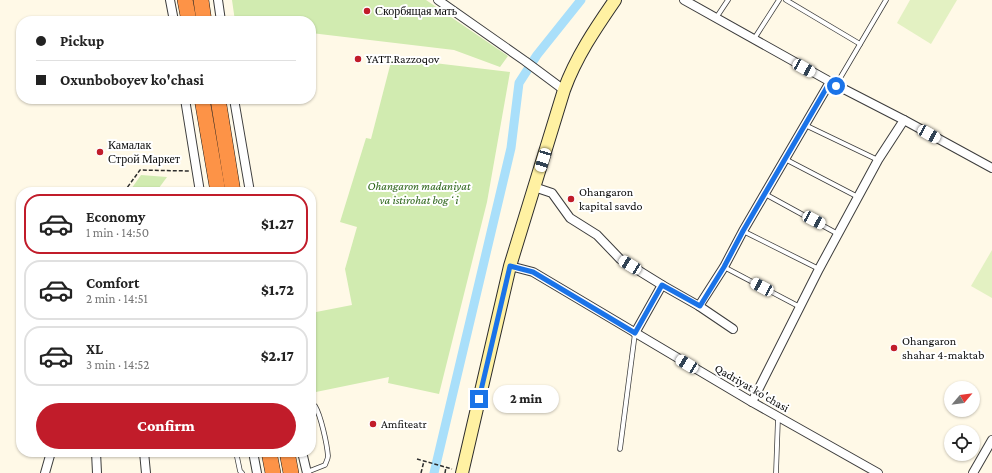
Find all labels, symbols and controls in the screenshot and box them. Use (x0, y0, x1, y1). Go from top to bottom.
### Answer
place label: Скорбящая мать (375, 4, 458, 18)
marker: Скорбящая мать (362, 6, 372, 16)
text: Pickup (60, 33, 104, 49)
place label: YATT.Razzoqov (366, 52, 440, 66)
marker: YATT.Razzoqov (353, 54, 363, 64)
car (791, 57, 817, 79)
text: Oxunboboyev ko'chasi (60, 72, 204, 88)
route start (827, 77, 845, 95)
car (916, 123, 942, 145)
place label: Камалак Строй Маркет (108, 138, 181, 166)
marker: Камалак Строй Маркет (95, 147, 105, 157)
car (534, 147, 552, 173)
park label: Ohangaron madaniyat va istirohat bogʻi (367, 179, 471, 207)
place label: Ohangaron kapital savdo (579, 185, 642, 213)
marker: Ohangaron kapital savdo (566, 194, 576, 204)
icon: car (38, 206, 74, 242)
text: Economy (86, 209, 145, 225)
car (801, 209, 827, 231)
text: $1.27 (261, 216, 294, 232)
text: 1 min · 14:50 (86, 225, 149, 240)
car (617, 254, 643, 276)
icon: car (38, 272, 74, 308)
text: Comfort (86, 275, 140, 291)
car (749, 276, 775, 298)
text: $1.72 (261, 282, 294, 298)
text: 2 min · 14:51 (86, 291, 148, 306)
place label: Ohangaron shahar 4-maktab (902, 334, 984, 362)
icon: car (38, 338, 74, 374)
text: XL (86, 341, 103, 357)
marker: Ohangaron shahar 4-maktab (889, 343, 899, 353)
text: $2.17 (261, 348, 294, 364)
car (674, 353, 700, 375)
text: 3 min · 14:52 (86, 357, 149, 372)
street label: Qadriyat ko'chasi (712, 361, 792, 415)
north arrow (944, 381, 980, 417)
map controls (944, 381, 980, 461)
callout: 2 min (493, 385, 559, 413)
route end (470, 390, 488, 408)
text: 2 min (510, 391, 542, 406)
button: Confirm (36, 403, 296, 449)
place label: Amfiteatr (381, 417, 428, 431)
marker: Amfiteatr (368, 419, 378, 429)
button: locate (944, 425, 980, 461)

